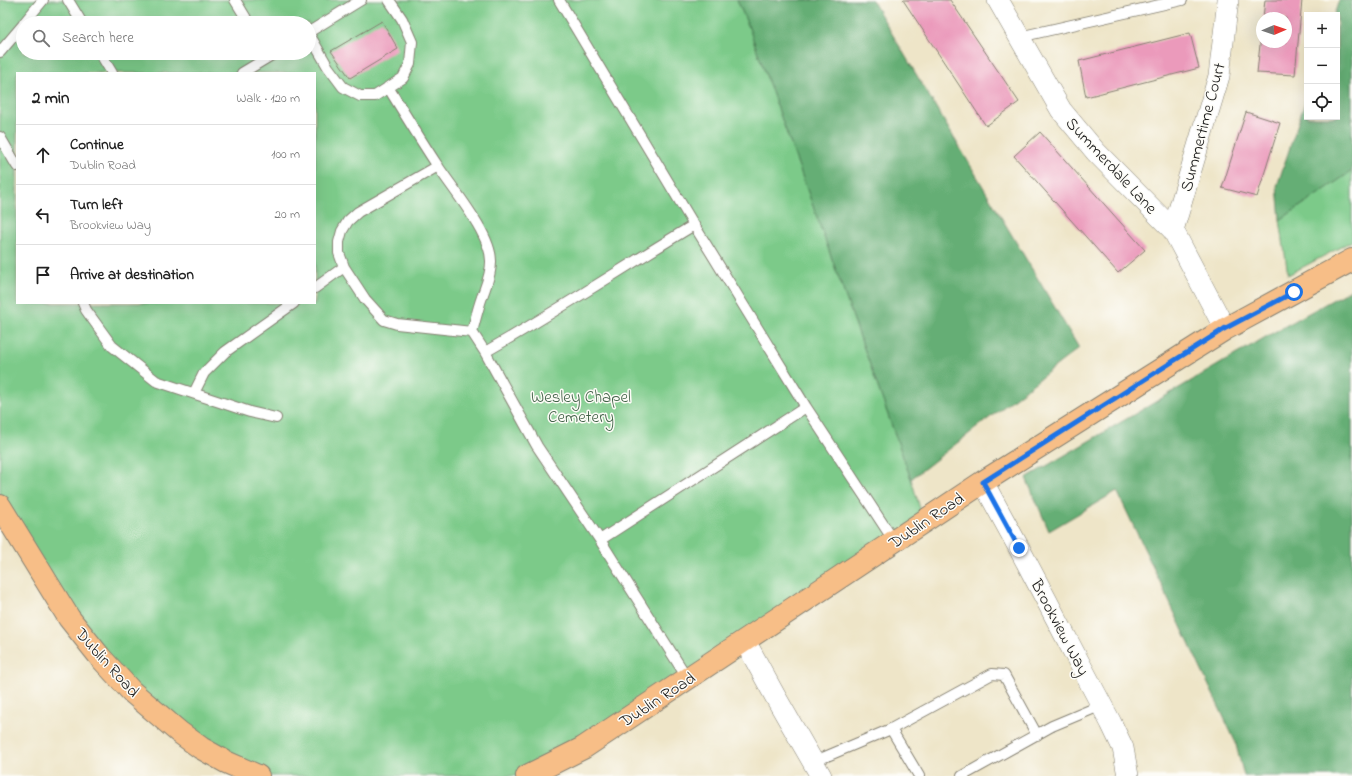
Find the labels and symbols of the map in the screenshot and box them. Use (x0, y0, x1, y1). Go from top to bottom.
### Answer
north arrow (1256, 12, 1292, 48)
street label: Summertime Court (1174, 60, 1233, 195)
street label: Summerdale Lane (1059, 112, 1163, 220)
route start (1285, 283, 1303, 301)
park label: Wesley Chapel Cemetery (531, 385, 631, 431)
street label: Dublin Road (883, 487, 970, 556)
route end (1010, 539, 1028, 557)
street label: Brookview Way (1022, 574, 1096, 681)
street label: Dublin Road (68, 622, 145, 704)
street label: Dublin Road (614, 666, 701, 735)

